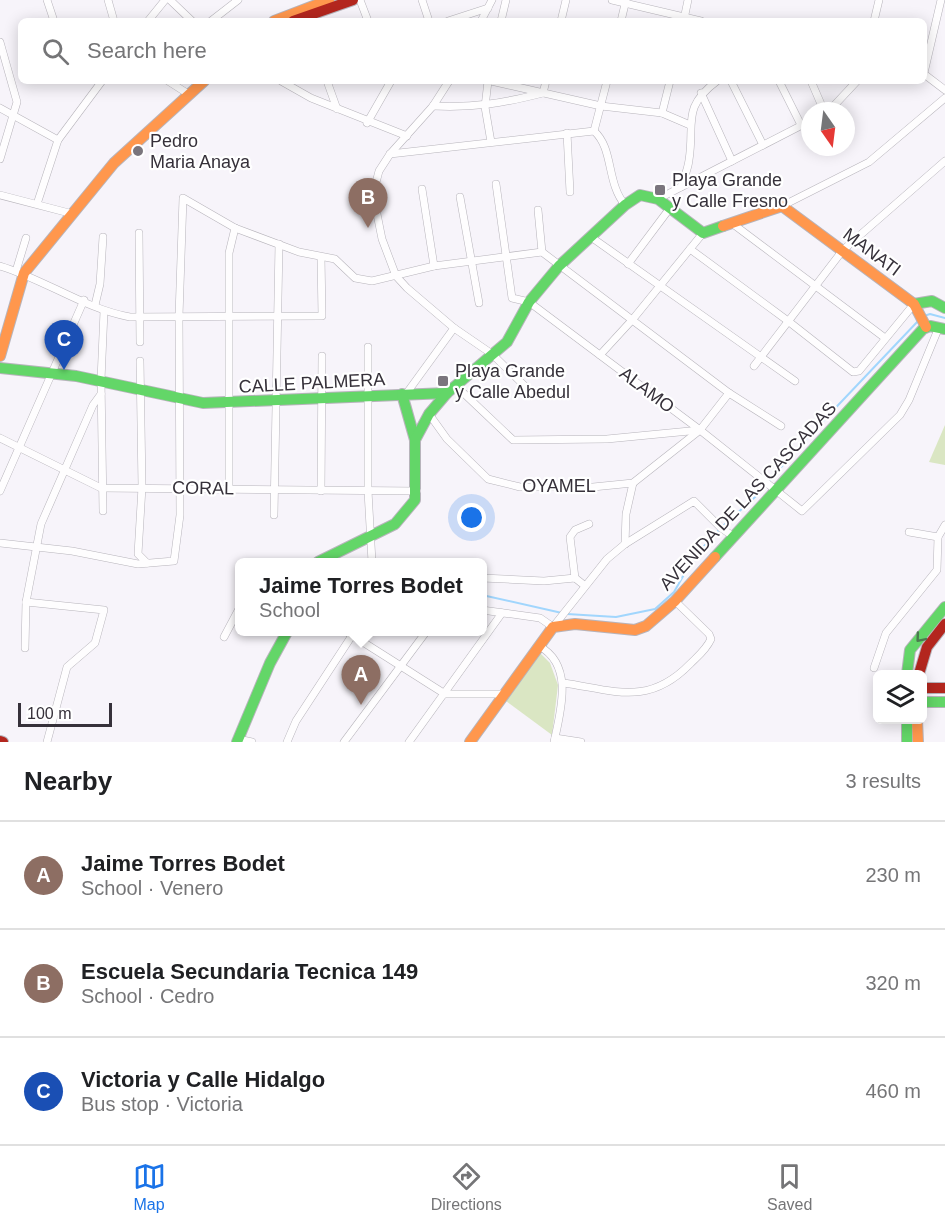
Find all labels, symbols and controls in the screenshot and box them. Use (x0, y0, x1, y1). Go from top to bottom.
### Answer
search box (18, 18, 927, 84)
icon: search (39, 35, 72, 68)
text: Search here (87, 38, 207, 63)
north arrow (801, 102, 855, 156)
place label: Pedro Maria Anaya (150, 131, 251, 172)
marker: Pedro Maria Anaya (131, 144, 145, 158)
place label: Playa Grande y Calle Fresno (672, 170, 788, 211)
pin: B (348, 178, 388, 228)
marker: Playa Grande y Calle Fresno (653, 183, 667, 197)
street label: MANATI (839, 224, 905, 280)
pin: C (44, 320, 84, 370)
place label: Playa Grande y Calle Abedul (455, 361, 570, 402)
street label: ALAMO (616, 363, 678, 417)
street label: CALLE PALMERA (238, 369, 386, 397)
marker: Playa Grande y Calle Abedul (436, 374, 450, 388)
street label: AVENIDA DE LAS CASCADAS (656, 398, 840, 594)
street label: OYAMEL (522, 476, 596, 496)
street label: CORAL (172, 477, 234, 499)
your location (457, 503, 486, 532)
popup (235, 558, 487, 636)
text: Jaime Torres Bodet (259, 573, 463, 598)
text: School (259, 599, 320, 621)
one-way arrow (916, 631, 927, 642)
pin: A (342, 656, 380, 705)
map controls (873, 670, 927, 724)
button: layers (873, 670, 927, 724)
scale bar (18, 700, 112, 728)
text: 100 m (27, 705, 71, 722)
text: Nearby (24, 766, 112, 796)
text: 3 results (845, 770, 921, 792)
text: Jaime Torres Bodet (81, 851, 285, 876)
text: A (36, 864, 51, 886)
text: 230 m (865, 864, 921, 886)
text: School · Venero (81, 877, 223, 899)
text: Escuela Secundaria Tecnica 149 (81, 959, 418, 984)
text: B (36, 972, 51, 994)
text: 320 m (865, 972, 921, 994)
text: School · Cedro (81, 985, 214, 1007)
text: Victoria y Calle Hidalgo (81, 1067, 325, 1092)
text: C (36, 1080, 51, 1102)
text: 460 m (865, 1080, 921, 1102)
text: Bus stop · Victoria (81, 1093, 243, 1115)
tab: Map (133, 1160, 166, 1214)
tab: Directions (431, 1160, 502, 1214)
tab: Saved (767, 1160, 812, 1214)

